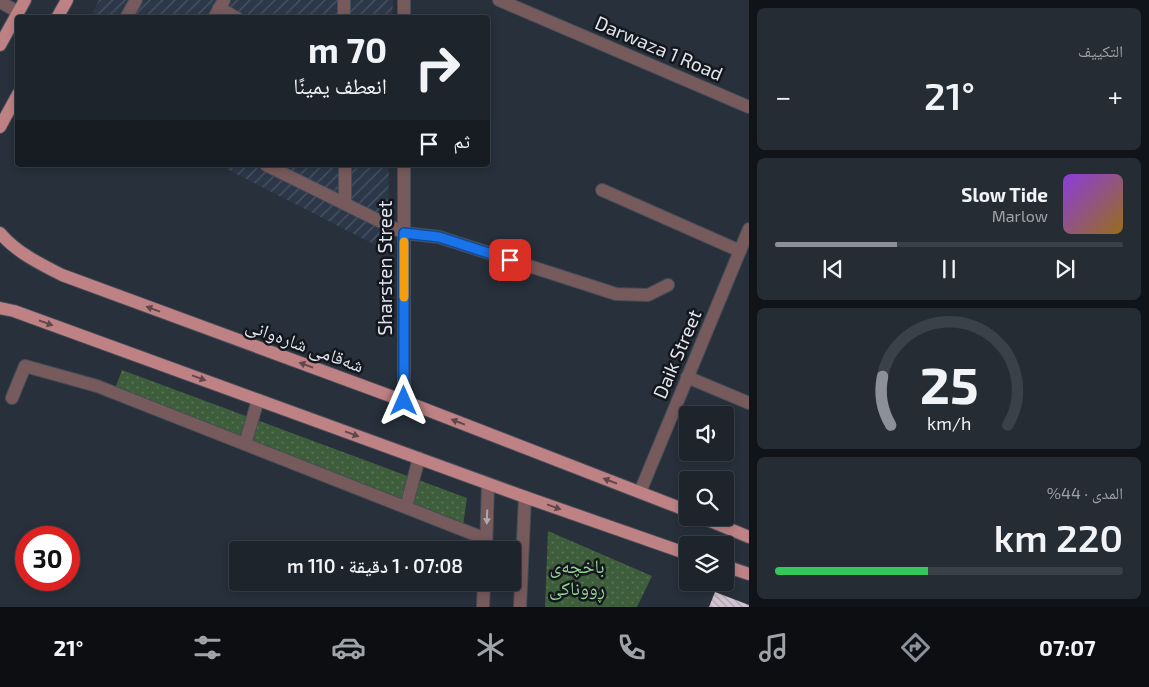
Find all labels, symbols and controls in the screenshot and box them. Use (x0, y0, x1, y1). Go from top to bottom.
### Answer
street label: Darwaza 1 Road (592, 10, 727, 85)
text: 70 m (308, 28, 387, 70)
icon: right (405, 35, 470, 100)
text: التكييف (1078, 41, 1123, 60)
text: انعطف يمينًا (293, 72, 387, 98)
text: 21° (924, 72, 975, 118)
text: − (775, 79, 791, 113)
text: + (1108, 79, 1123, 113)
text: ثم (453, 129, 470, 152)
icon: arrive (415, 130, 443, 158)
text: Slow Tide (961, 183, 1048, 206)
street label: Sharsten Street (373, 201, 396, 335)
text: Marlow (992, 206, 1048, 225)
pin (489, 239, 531, 281)
icon: arrive (496, 246, 524, 274)
icon: previous (819, 255, 847, 283)
icon: pause (935, 255, 963, 283)
icon: next (1051, 255, 1079, 283)
one-way arrow (146, 305, 161, 312)
street label: Daik Street (648, 306, 706, 402)
street label: شەقامی شارەوانی (243, 313, 367, 377)
one-way arrow (39, 320, 54, 327)
text: 25 (920, 352, 978, 414)
one-way arrow (298, 361, 313, 369)
one-way arrow (192, 374, 207, 382)
position arrow (377, 374, 429, 426)
map controls (679, 406, 734, 591)
button: sound (679, 406, 734, 461)
text: km/h (927, 412, 971, 434)
one-way arrow (450, 418, 465, 426)
one-way arrow (345, 430, 360, 438)
button: search (679, 471, 734, 526)
one-way arrow (602, 476, 617, 484)
text: المدى · 44% (1047, 483, 1123, 502)
one-way arrow (547, 503, 562, 511)
one-way arrow (483, 509, 491, 525)
text: 220 km (994, 514, 1123, 560)
speed limit sign: 30 (15, 526, 80, 591)
button: layers (679, 536, 734, 591)
text: 07:08 · 1 دقيقة · 110 m (287, 554, 463, 577)
park label: باخچەی ڕووناکی (549, 554, 605, 603)
icon: filters (190, 630, 225, 665)
icon: car (331, 630, 366, 665)
icon: climate (473, 630, 508, 665)
icon: phone (614, 630, 649, 665)
icon: music (756, 630, 791, 665)
icon: directions (898, 630, 933, 665)
text: 21° (53, 634, 83, 660)
text: 07:07 (1039, 634, 1096, 660)

